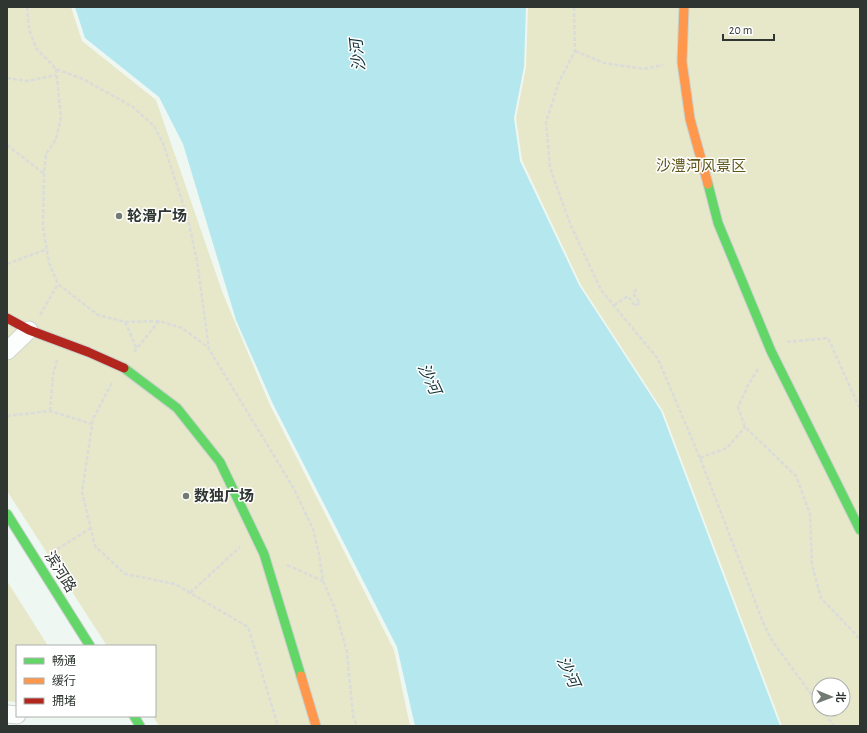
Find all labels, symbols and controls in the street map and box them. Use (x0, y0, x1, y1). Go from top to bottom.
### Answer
scale bar (723, 16, 774, 42)
text: 20 m (729, 24, 752, 36)
water label: 沙河 (347, 35, 368, 72)
park label: 沙澧河风景区 (656, 158, 746, 174)
place label: 轮滑广场 (127, 208, 187, 224)
marker: 轮滑广场 (114, 211, 124, 221)
water label: 沙河 (415, 361, 445, 400)
place label: 数独广场 (194, 488, 254, 504)
marker: 数独广场 (181, 491, 191, 501)
street label: 滨河路 (42, 548, 79, 595)
legend (16, 645, 156, 717)
text: 畅通 (52, 654, 76, 667)
water label: 沙河 (554, 654, 584, 693)
text: 缓行 (52, 674, 76, 687)
north arrow (811, 677, 851, 717)
text: 北 (835, 692, 846, 703)
text: 拥堵 (52, 695, 76, 707)

